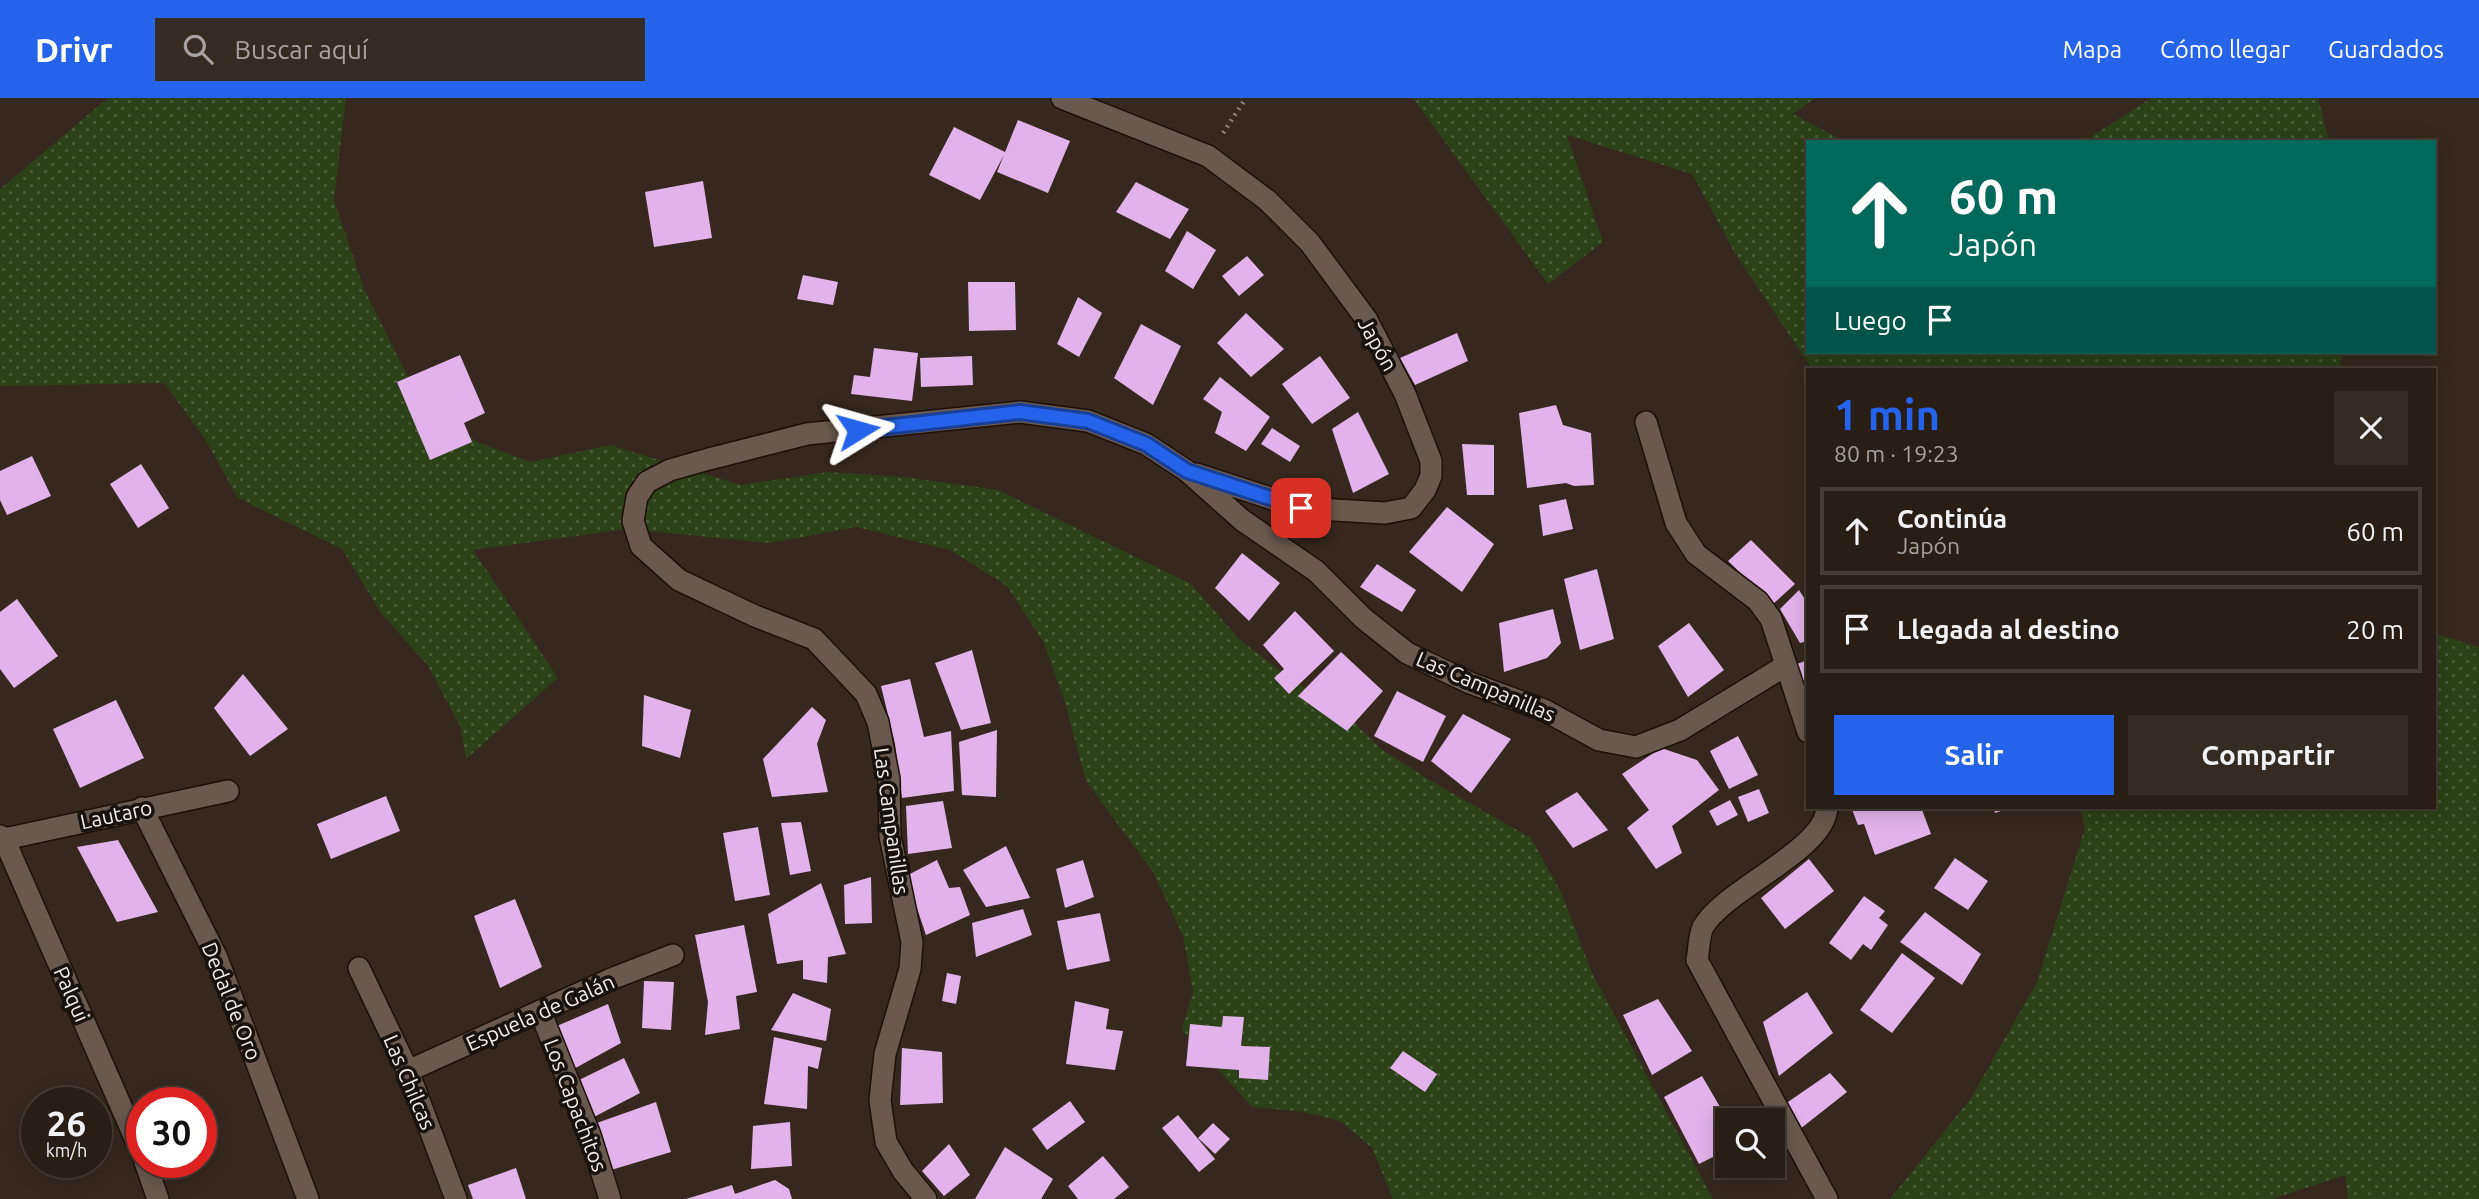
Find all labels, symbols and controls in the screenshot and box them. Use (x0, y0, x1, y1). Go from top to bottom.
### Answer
search box (155, 18, 645, 81)
icon: search (179, 30, 217, 68)
text: Drivr (35, 31, 113, 68)
text: Buscar aquí (235, 35, 368, 64)
text: Mapa (2062, 36, 2122, 63)
text: Cómo llegar (2160, 36, 2290, 63)
text: Guardados (2328, 36, 2444, 63)
icon: ahead (1834, 168, 1925, 259)
text: 60 m (1949, 168, 2058, 223)
text: Japón (1949, 226, 2037, 262)
icon: arrive (1921, 301, 1959, 339)
text: Luego (1834, 306, 1907, 335)
street label: Japón (1354, 313, 1402, 375)
text: 1 min (1834, 391, 1940, 438)
button: close (2334, 391, 2408, 465)
position arrow (821, 393, 895, 467)
text: 80 m · 19:23 (1834, 441, 1959, 466)
pin (1271, 478, 1331, 538)
icon: arrive (1282, 489, 1320, 527)
text: Continúa (1897, 504, 2007, 533)
icon: ahead (1838, 512, 1876, 550)
text: 60 m (2346, 517, 2404, 546)
text: Japón (1897, 533, 1960, 558)
icon: arrive (1838, 610, 1876, 648)
text: Llegada al destino (1897, 615, 2120, 644)
text: 20 m (2346, 615, 2404, 644)
street label: Las Campanillas (1413, 646, 1559, 726)
button: Salir (1834, 715, 2114, 795)
button: Compartir (2128, 715, 2408, 795)
street label: Las Campanillas (870, 746, 914, 896)
street label: Lautaro (78, 795, 154, 833)
street label: Dedal de Oro (197, 939, 267, 1063)
street label: Palqui (49, 963, 95, 1025)
street label: Espuela de Galán (462, 969, 618, 1055)
street label: Las Chilcas (379, 1031, 441, 1133)
street label: Los Capachitos (540, 1035, 612, 1175)
speed limit sign: 30 (126, 1087, 217, 1178)
text: 26 (47, 1103, 86, 1143)
map controls (1715, 1108, 1785, 1178)
button: search (1715, 1108, 1785, 1178)
text: km/h (46, 1140, 87, 1160)

